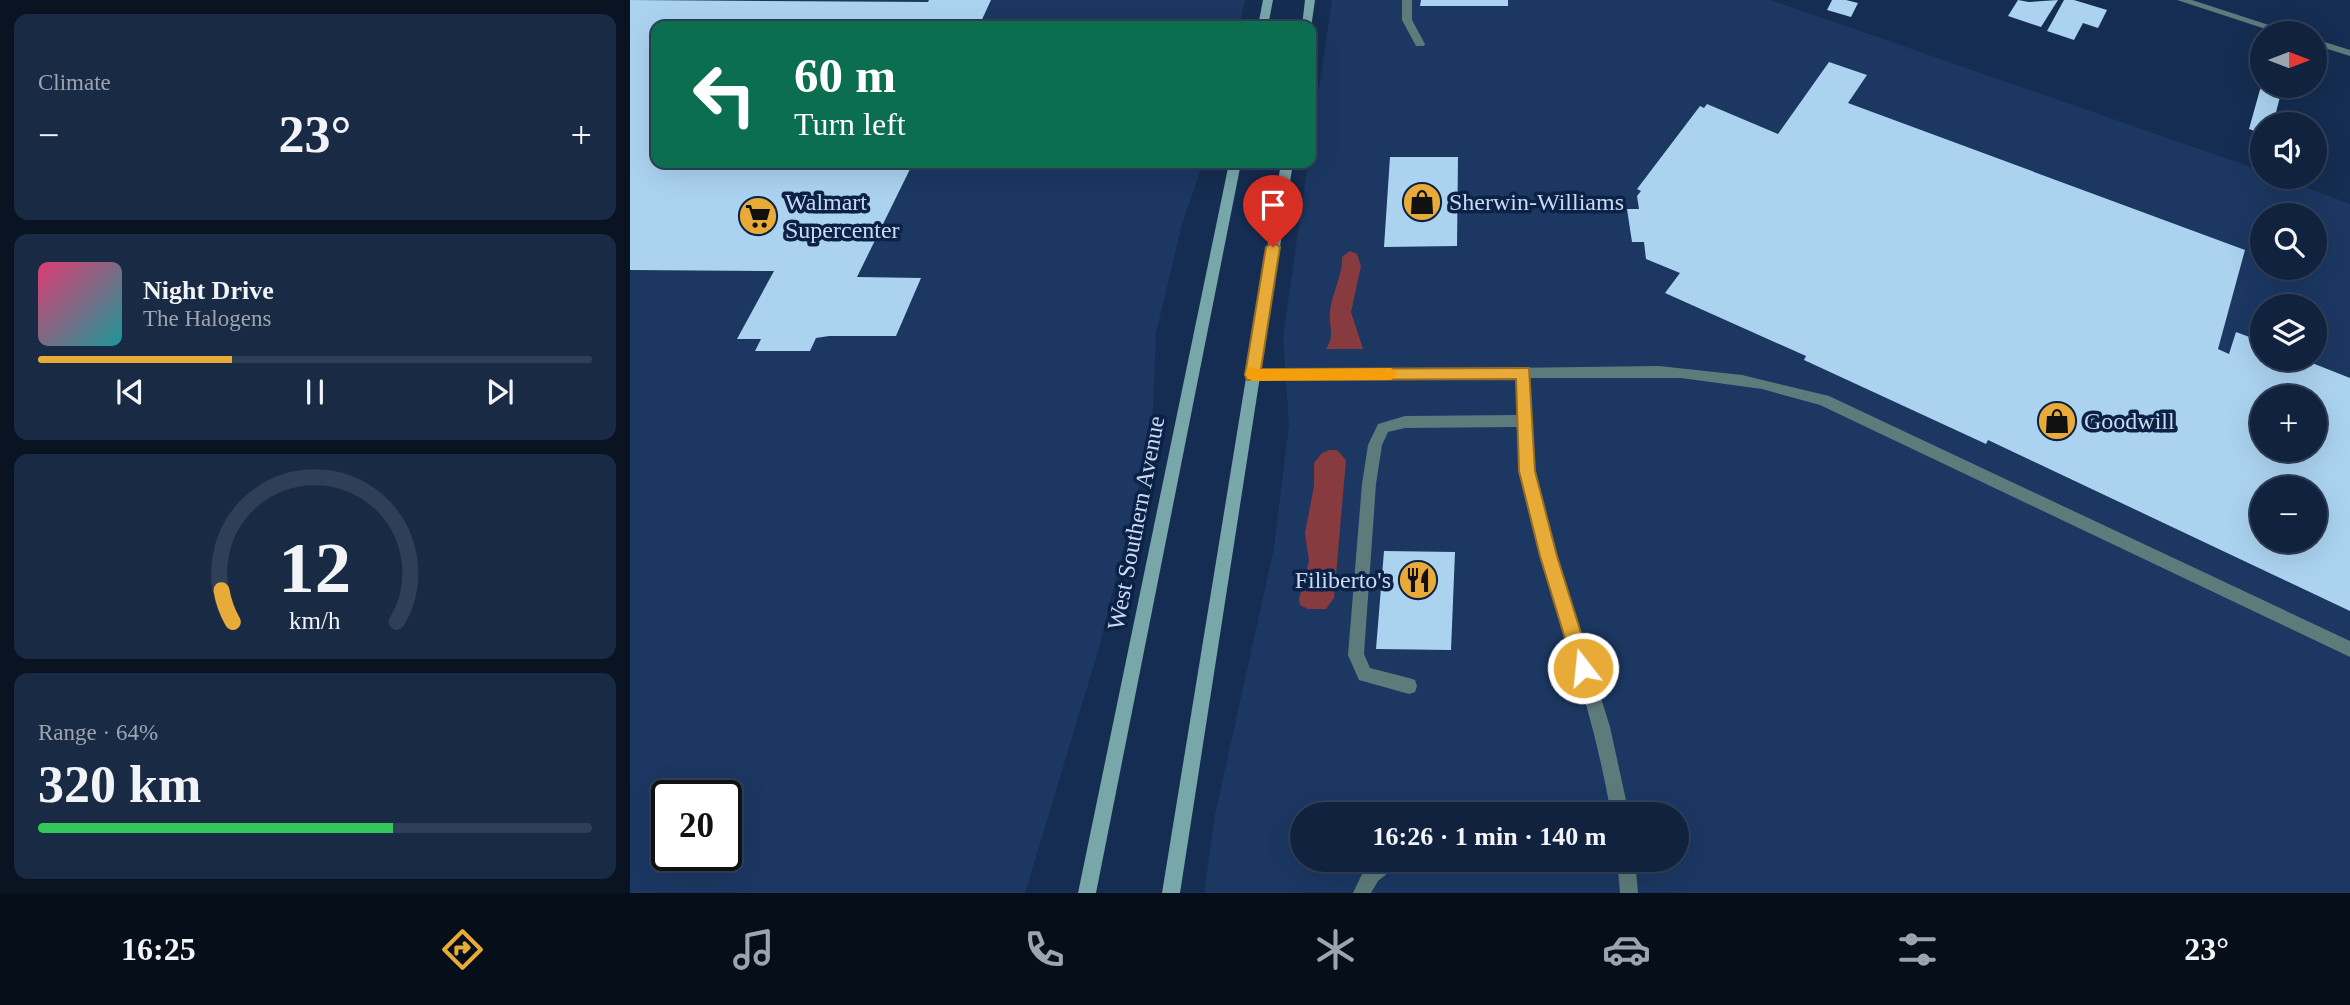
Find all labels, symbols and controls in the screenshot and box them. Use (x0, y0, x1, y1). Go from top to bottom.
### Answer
north arrow (2250, 21, 2328, 98)
map controls (2250, 21, 2327, 553)
text: 60 m (794, 48, 896, 103)
icon: left (679, 49, 770, 140)
text: Climate (38, 70, 111, 95)
text: 23° (279, 106, 351, 163)
text: Turn left (794, 106, 906, 142)
button: sound (2250, 112, 2327, 189)
text: − (38, 114, 59, 156)
text: + (571, 114, 592, 156)
pin (1243, 175, 1303, 247)
shop icon: Sherwin-Williams (1401, 181, 1443, 223)
icon: arrive (1254, 186, 1292, 224)
place label: Walmart Supercenter (785, 189, 900, 243)
place label: Sherwin-Williams (1449, 189, 1624, 215)
supermarket icon: Walmart Supercenter (737, 195, 779, 237)
button: search (2250, 203, 2327, 280)
text: Night Drive (143, 276, 274, 305)
button: layers (2250, 294, 2327, 371)
text: The Halogens (143, 306, 271, 331)
icon: previous (111, 373, 149, 411)
icon: pause (296, 373, 334, 411)
icon: next (481, 373, 519, 411)
button: + (2250, 385, 2327, 462)
shop icon: Goodwill (2036, 400, 2078, 442)
place label: Goodwill (2084, 408, 2175, 434)
street label: West Southern Avenue (1102, 414, 1170, 632)
button: − (2250, 476, 2327, 553)
text: 12 (279, 528, 351, 609)
restaurant icon: Filiberto's (1397, 559, 1439, 601)
place label: Filiberto's (1295, 567, 1391, 593)
text: km/h (289, 607, 341, 634)
position arrow (1546, 631, 1620, 705)
text: Range · 64% (38, 720, 158, 745)
text: 320 km (38, 756, 201, 813)
speed limit sign: 20 (651, 780, 742, 871)
text: 16:26 · 1 min · 140 m (1373, 822, 1607, 851)
icon: directions (438, 925, 487, 974)
icon: music (729, 925, 778, 974)
icon: phone (1020, 925, 1069, 974)
icon: climate (1311, 925, 1360, 974)
icon: car (1602, 925, 1651, 974)
icon: filters (1893, 925, 1942, 974)
text: 16:25 (121, 931, 196, 967)
text: 23° (2184, 931, 2229, 967)

